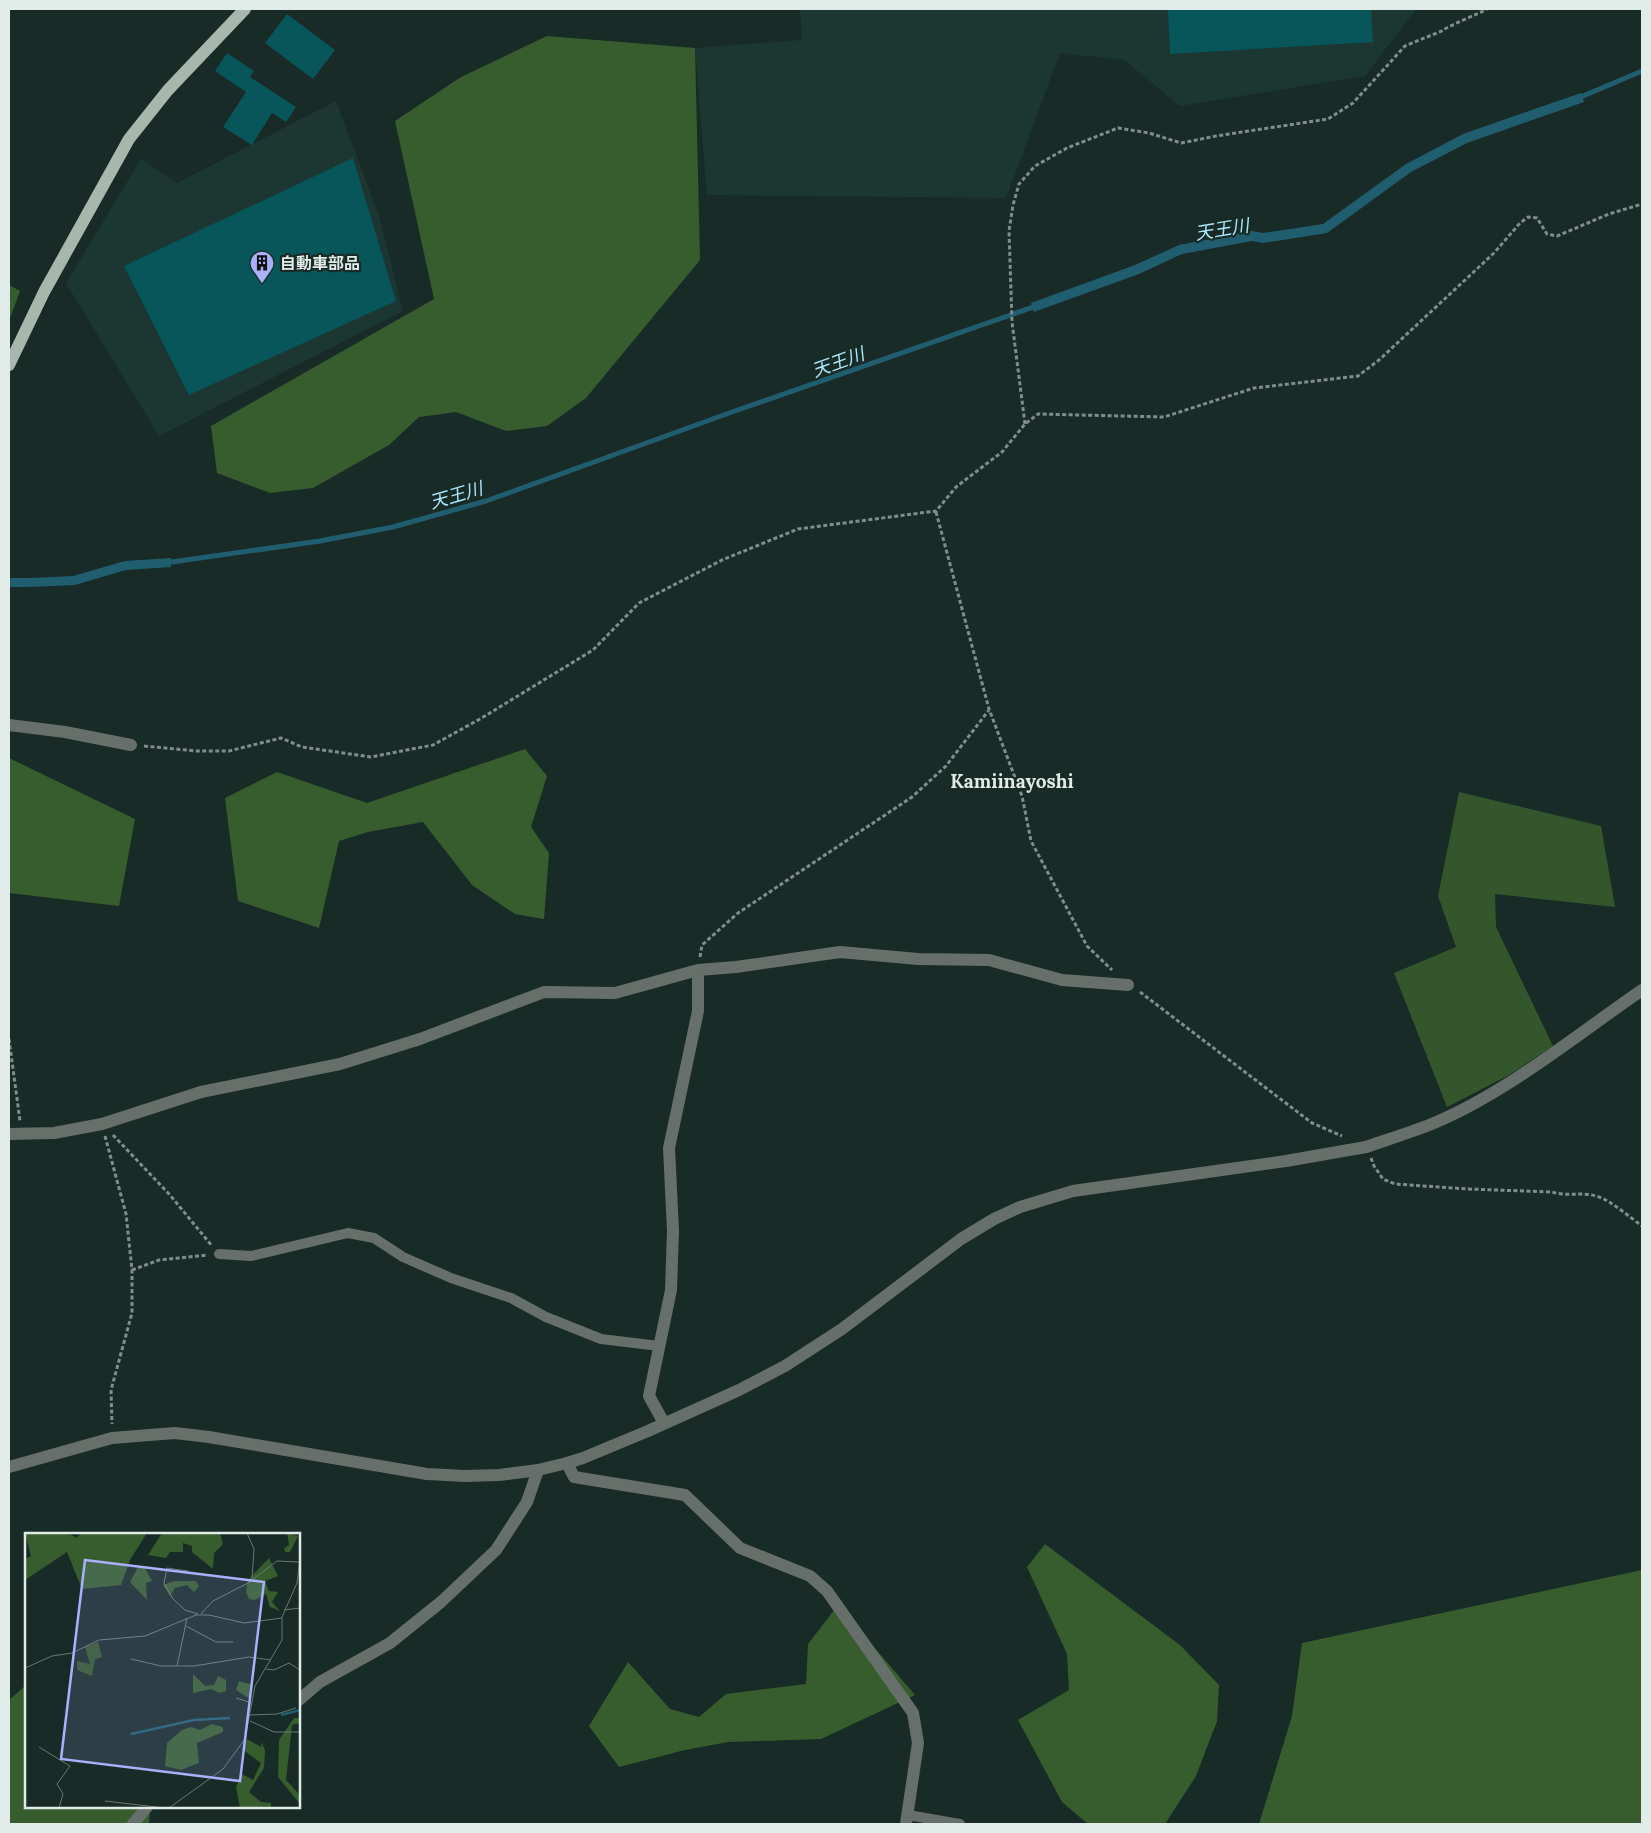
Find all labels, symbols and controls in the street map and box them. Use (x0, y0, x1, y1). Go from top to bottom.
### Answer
water label: 天王川 (1194, 213, 1252, 245)
building icon: 自動車部品 (249, 250, 275, 284)
place label: 自動車部品 (280, 253, 360, 273)
water label: 天王川 (809, 341, 869, 382)
water label: 天王川 (427, 476, 487, 513)
district label: Kamiinayoshi (950, 769, 1074, 793)
inset map (25, 1533, 300, 1808)

